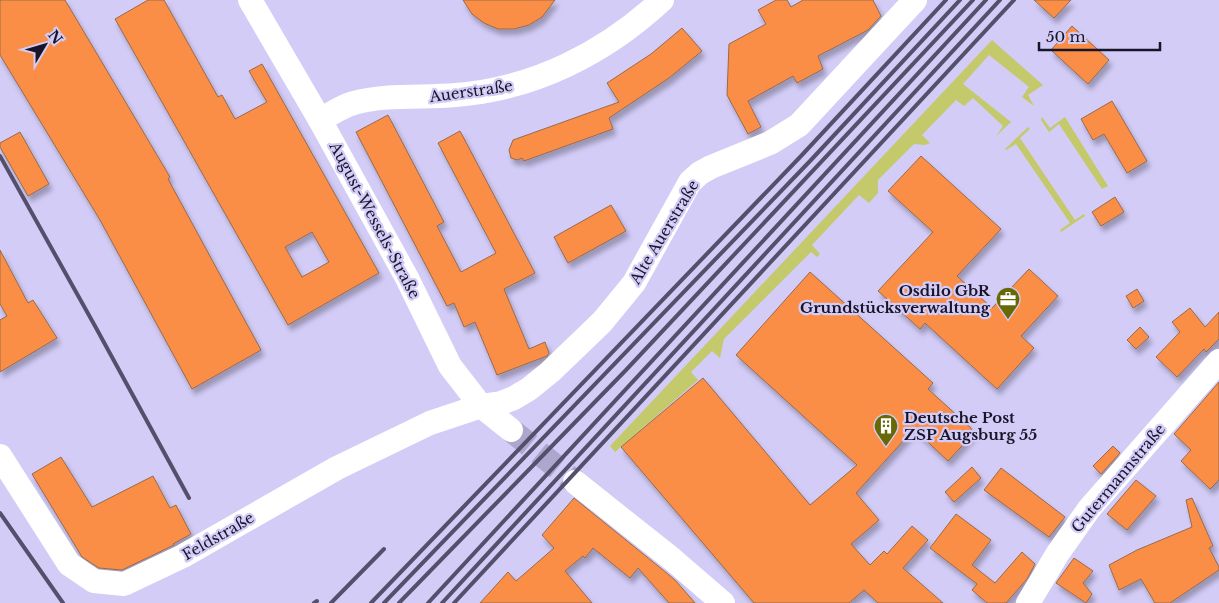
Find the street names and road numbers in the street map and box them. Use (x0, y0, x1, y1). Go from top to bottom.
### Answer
street label: Auerstraße (427, 76, 514, 106)
street label: August-Wessels-Straße (325, 137, 424, 302)
street label: Alte Auerstraße (625, 176, 703, 288)
street label: Gutermannstraße (1067, 420, 1169, 536)
street label: Feldstraße (179, 508, 257, 564)

